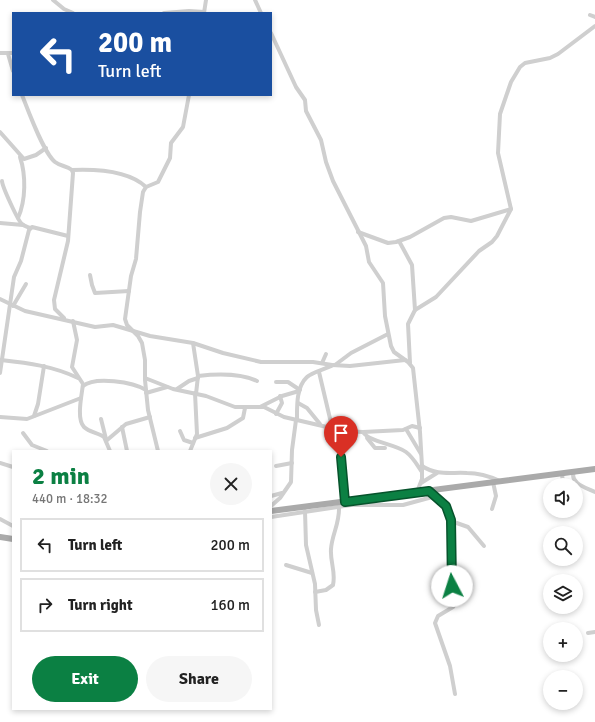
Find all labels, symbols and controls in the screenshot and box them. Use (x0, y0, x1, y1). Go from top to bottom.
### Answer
text: 200 m (98, 26, 172, 60)
icon: left (32, 28, 84, 80)
text: Turn left (98, 60, 161, 82)
pin (324, 416, 358, 457)
icon: arrive (330, 422, 352, 444)
text: 2 min (32, 461, 90, 491)
button: close (210, 463, 252, 505)
map controls (543, 478, 583, 710)
button: sound (543, 478, 583, 518)
text: 440 m · 18:32 (32, 491, 108, 507)
button: search (543, 526, 583, 566)
icon: left (34, 534, 56, 556)
text: Turn left (68, 536, 122, 554)
text: 200 m (210, 536, 250, 554)
position arrow (431, 565, 473, 607)
button: layers (543, 574, 583, 614)
icon: right (34, 594, 56, 616)
text: Turn right (68, 596, 133, 614)
text: 160 m (210, 596, 250, 614)
button: + (543, 622, 583, 662)
button: Exit (32, 656, 138, 702)
button: Share (146, 656, 252, 702)
button: − (543, 670, 583, 710)

